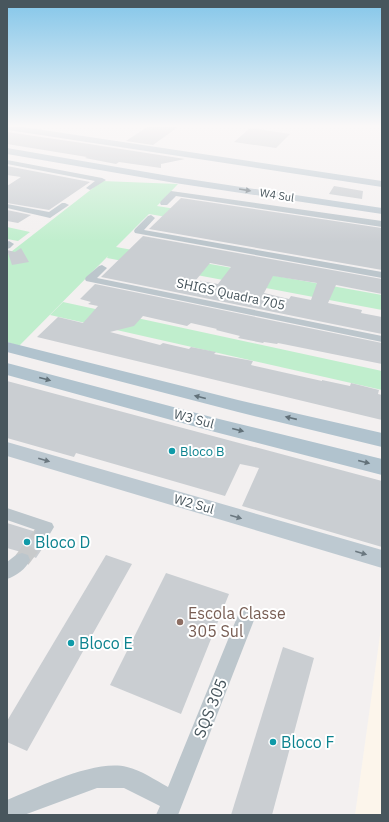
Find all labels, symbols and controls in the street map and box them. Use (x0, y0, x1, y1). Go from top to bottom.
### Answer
street label: W4 Sul (259, 185, 295, 205)
one-way arrow (239, 188, 252, 194)
street label: SHIGS Quadra 705 (175, 274, 287, 314)
one-way arrow (38, 377, 51, 383)
one-way arrow (193, 393, 206, 399)
street label: W3 Sul (172, 405, 216, 433)
one-way arrow (285, 415, 298, 421)
one-way arrow (232, 428, 244, 434)
place label: Bloco B (180, 443, 225, 460)
marker: Bloco B (167, 446, 177, 456)
one-way arrow (39, 457, 51, 463)
one-way arrow (358, 459, 370, 465)
street label: W2 Sul (172, 490, 216, 518)
one-way arrow (230, 514, 242, 520)
place label: Bloco D (35, 532, 90, 552)
marker: Bloco D (22, 537, 32, 547)
one-way arrow (355, 550, 367, 556)
place label: Escola Classe 305 Sul (188, 603, 286, 641)
marker: Escola Classe 305 Sul (175, 617, 185, 627)
place label: Bloco E (79, 633, 133, 653)
marker: Bloco E (66, 638, 76, 648)
street label: SQS 305 (189, 675, 231, 741)
place label: Bloco F (281, 732, 334, 752)
marker: Bloco F (268, 737, 278, 747)

